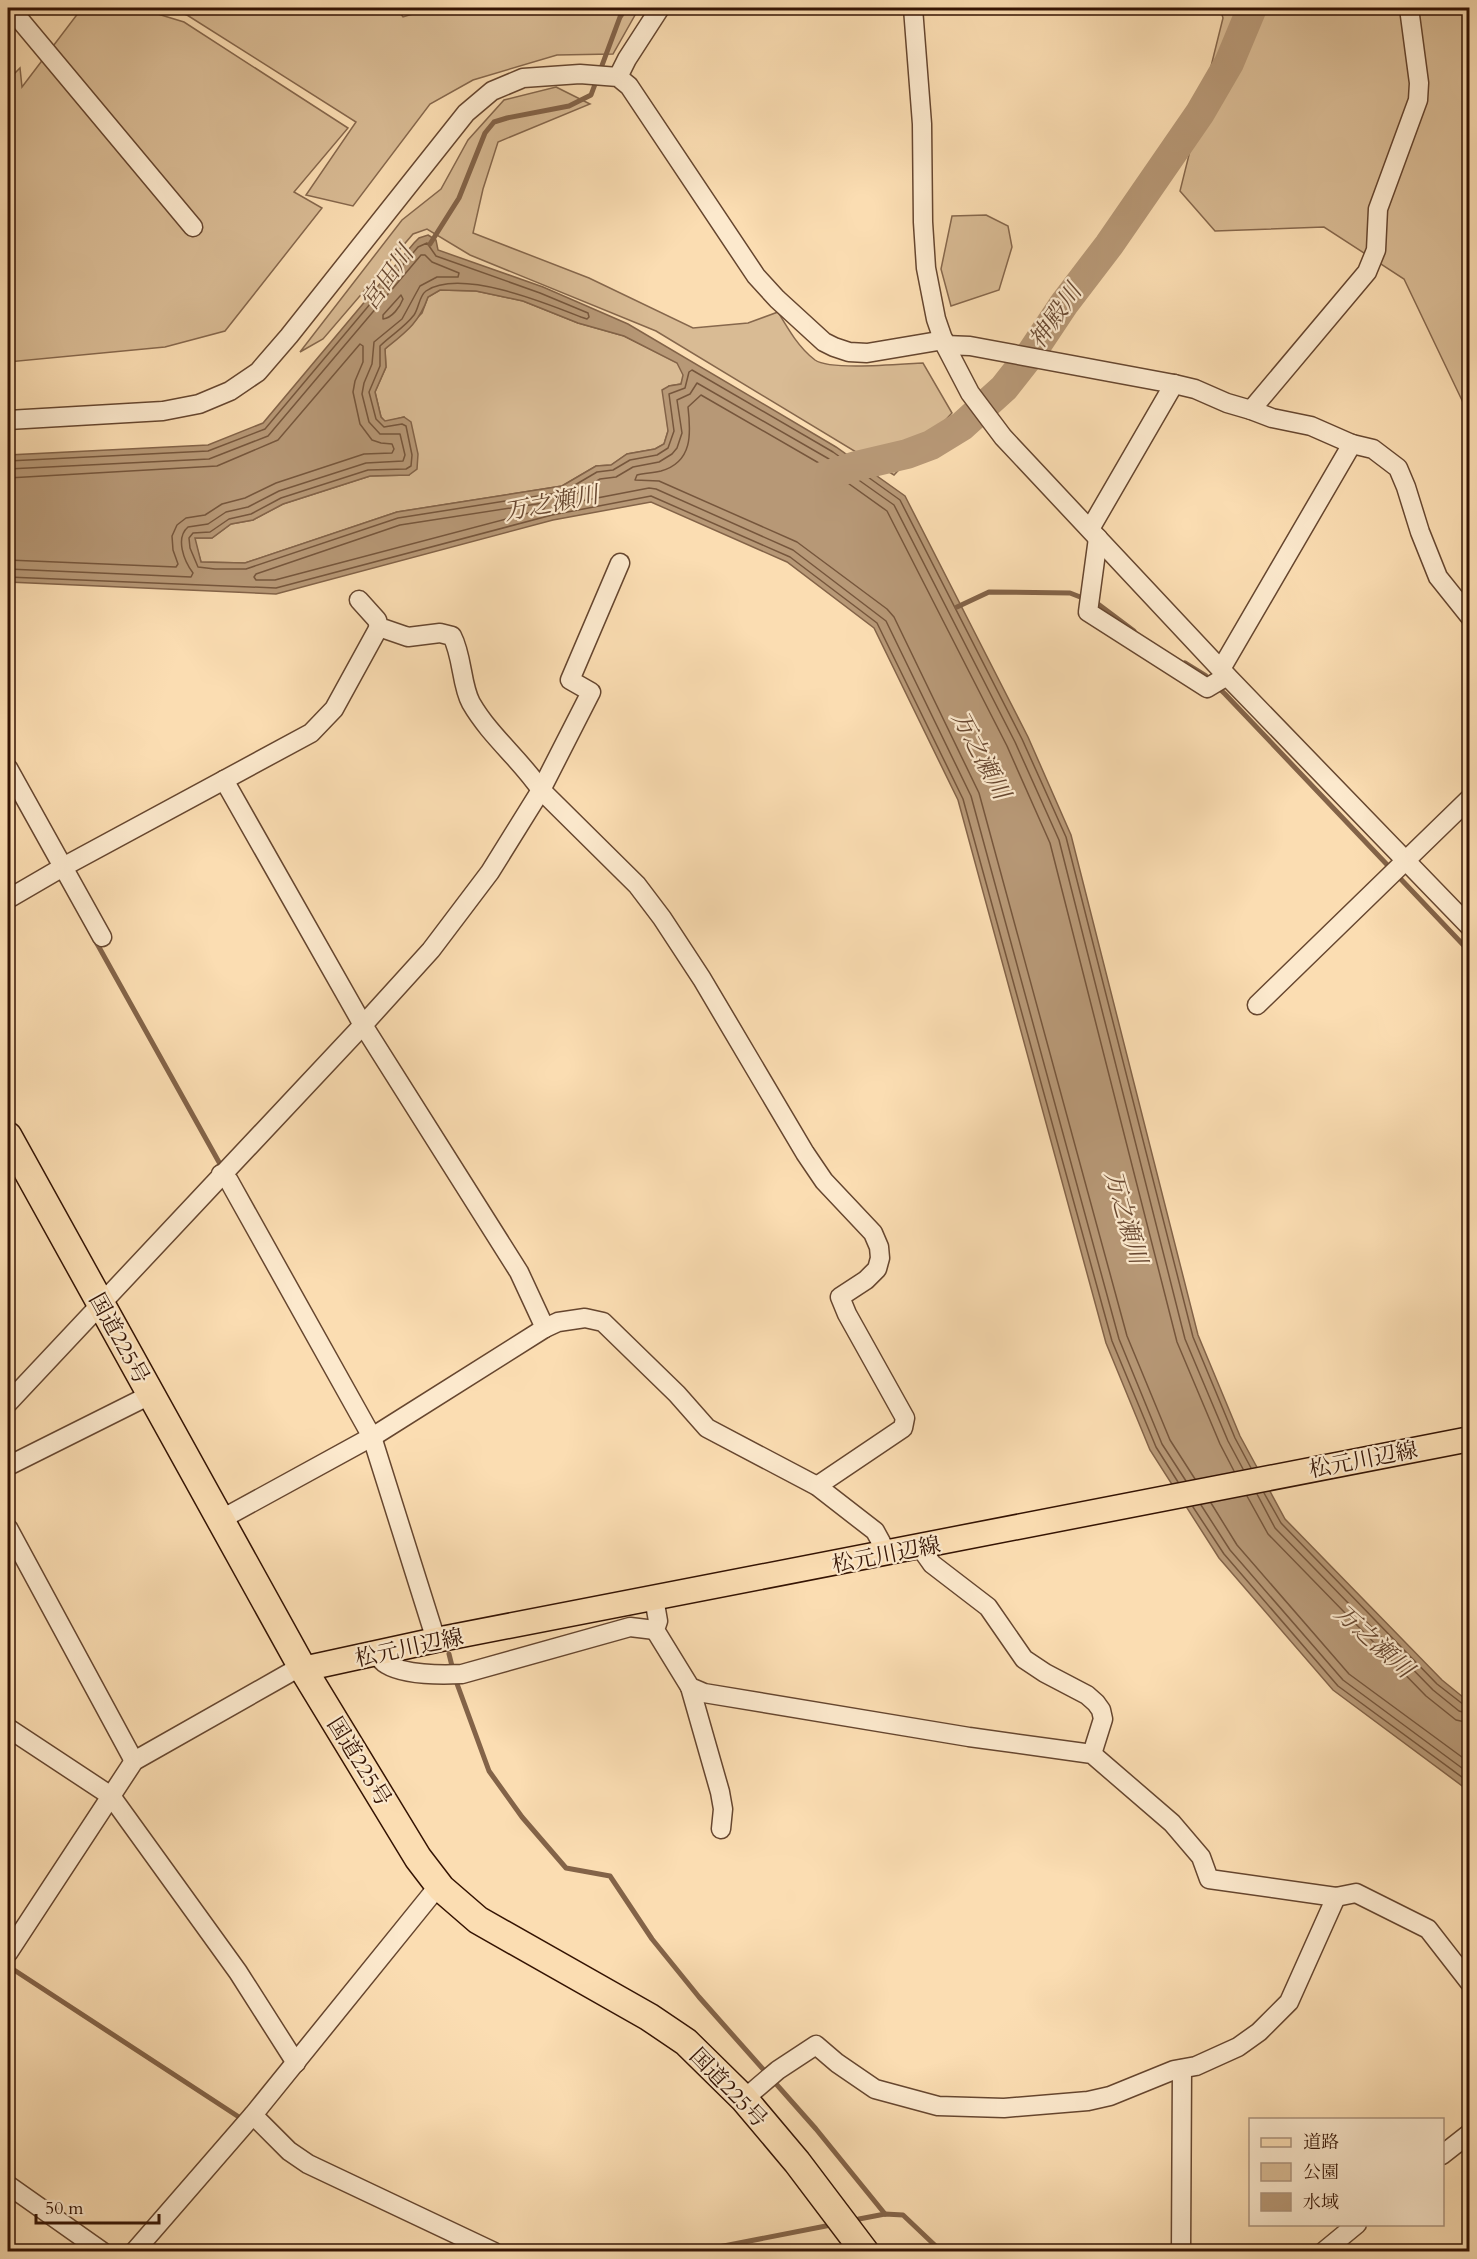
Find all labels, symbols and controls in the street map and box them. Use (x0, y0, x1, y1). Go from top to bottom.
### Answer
water label: 宮田川 (353, 237, 423, 317)
water label: 神殿川 (1021, 275, 1091, 355)
water label: 万之瀬川 (501, 478, 604, 529)
water label: 万之瀬川 (943, 705, 1019, 808)
water label: 万之瀬川 (1096, 1166, 1155, 1271)
street label: 国道225号 (82, 1288, 156, 1389)
street label: 松元川辺線 (1306, 1435, 1420, 1485)
street label: 松元川辺線 (829, 1530, 943, 1580)
water label: 万之瀬川 (1327, 1597, 1423, 1688)
street label: 松元川辺線 (352, 1622, 466, 1674)
street label: 国道225号 (320, 1711, 398, 1812)
street label: 国道225号 (683, 2041, 774, 2134)
legend (1249, 2118, 1444, 2226)
text: 道路 (1303, 2130, 1339, 2155)
text: 公園 (1303, 2160, 1339, 2185)
scale bar (36, 2187, 159, 2225)
text: 水域 (1303, 2190, 1339, 2215)
text: 50 m (45, 2196, 84, 2221)

